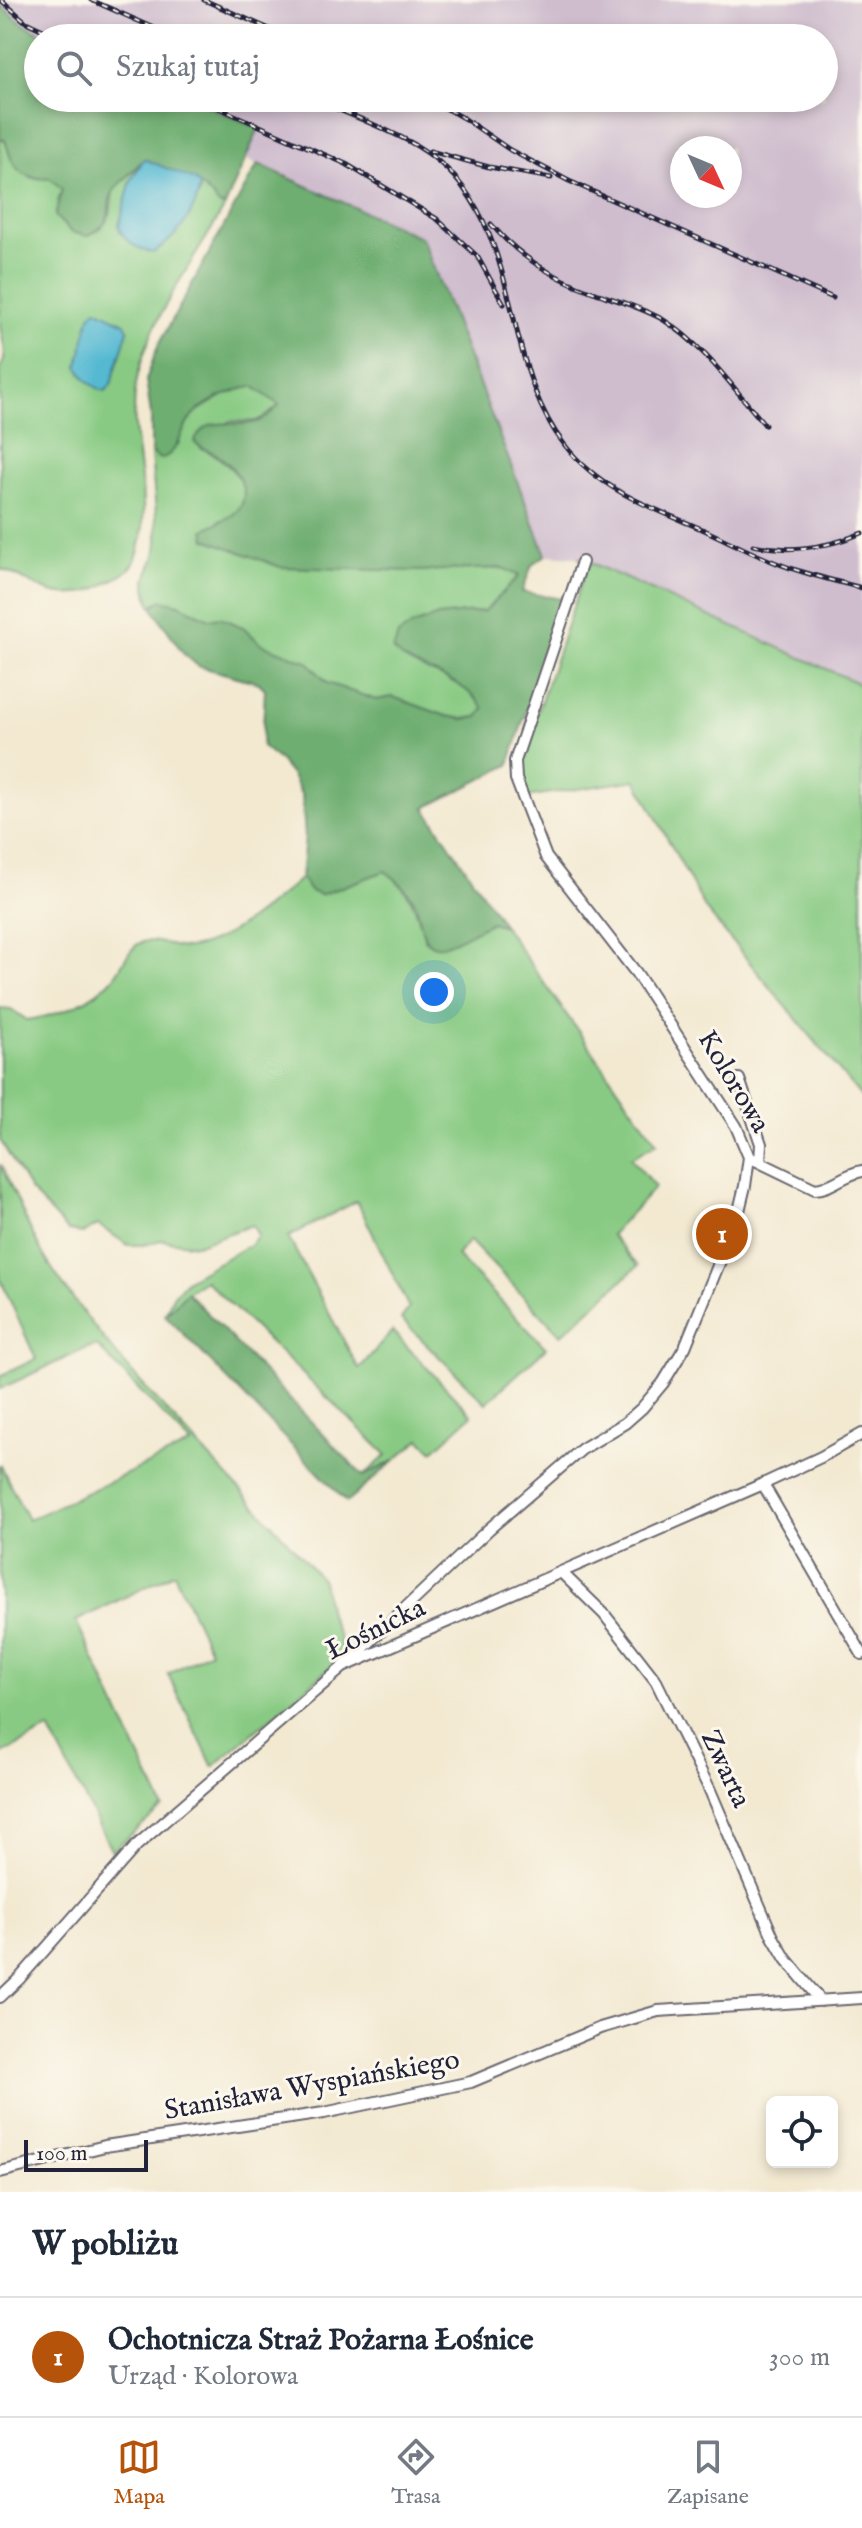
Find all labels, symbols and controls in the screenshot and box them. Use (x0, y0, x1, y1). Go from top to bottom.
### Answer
search box (24, 24, 838, 112)
icon: search (52, 46, 96, 90)
text: Szukaj tutaj (116, 49, 260, 87)
north arrow (670, 136, 742, 208)
your location (414, 972, 454, 1012)
street label: Kolorowa (689, 1024, 778, 1140)
pin: 1 (696, 1204, 748, 1264)
street label: Łośnicka (320, 1591, 432, 1669)
street label: Zwarta (692, 1725, 758, 1814)
street label: Stanisława Wyspiańskiego (162, 2043, 462, 2129)
map controls (766, 2096, 838, 2168)
button: locate (766, 2096, 838, 2168)
scale bar (24, 2136, 148, 2172)
text: 100 m (36, 2140, 88, 2168)
text: W pobliżu (32, 2223, 178, 2266)
text: Ochotnicza Straż Pożarna Łośnice (108, 2322, 533, 2360)
text: 1 (53, 2341, 63, 2374)
text: 300 m (769, 2341, 830, 2374)
text: Urząd · Kolorowa (108, 2360, 298, 2393)
tab: Mapa (113, 2435, 165, 2511)
tab: Trasa (391, 2435, 441, 2511)
tab: Zapisane (667, 2435, 749, 2511)

